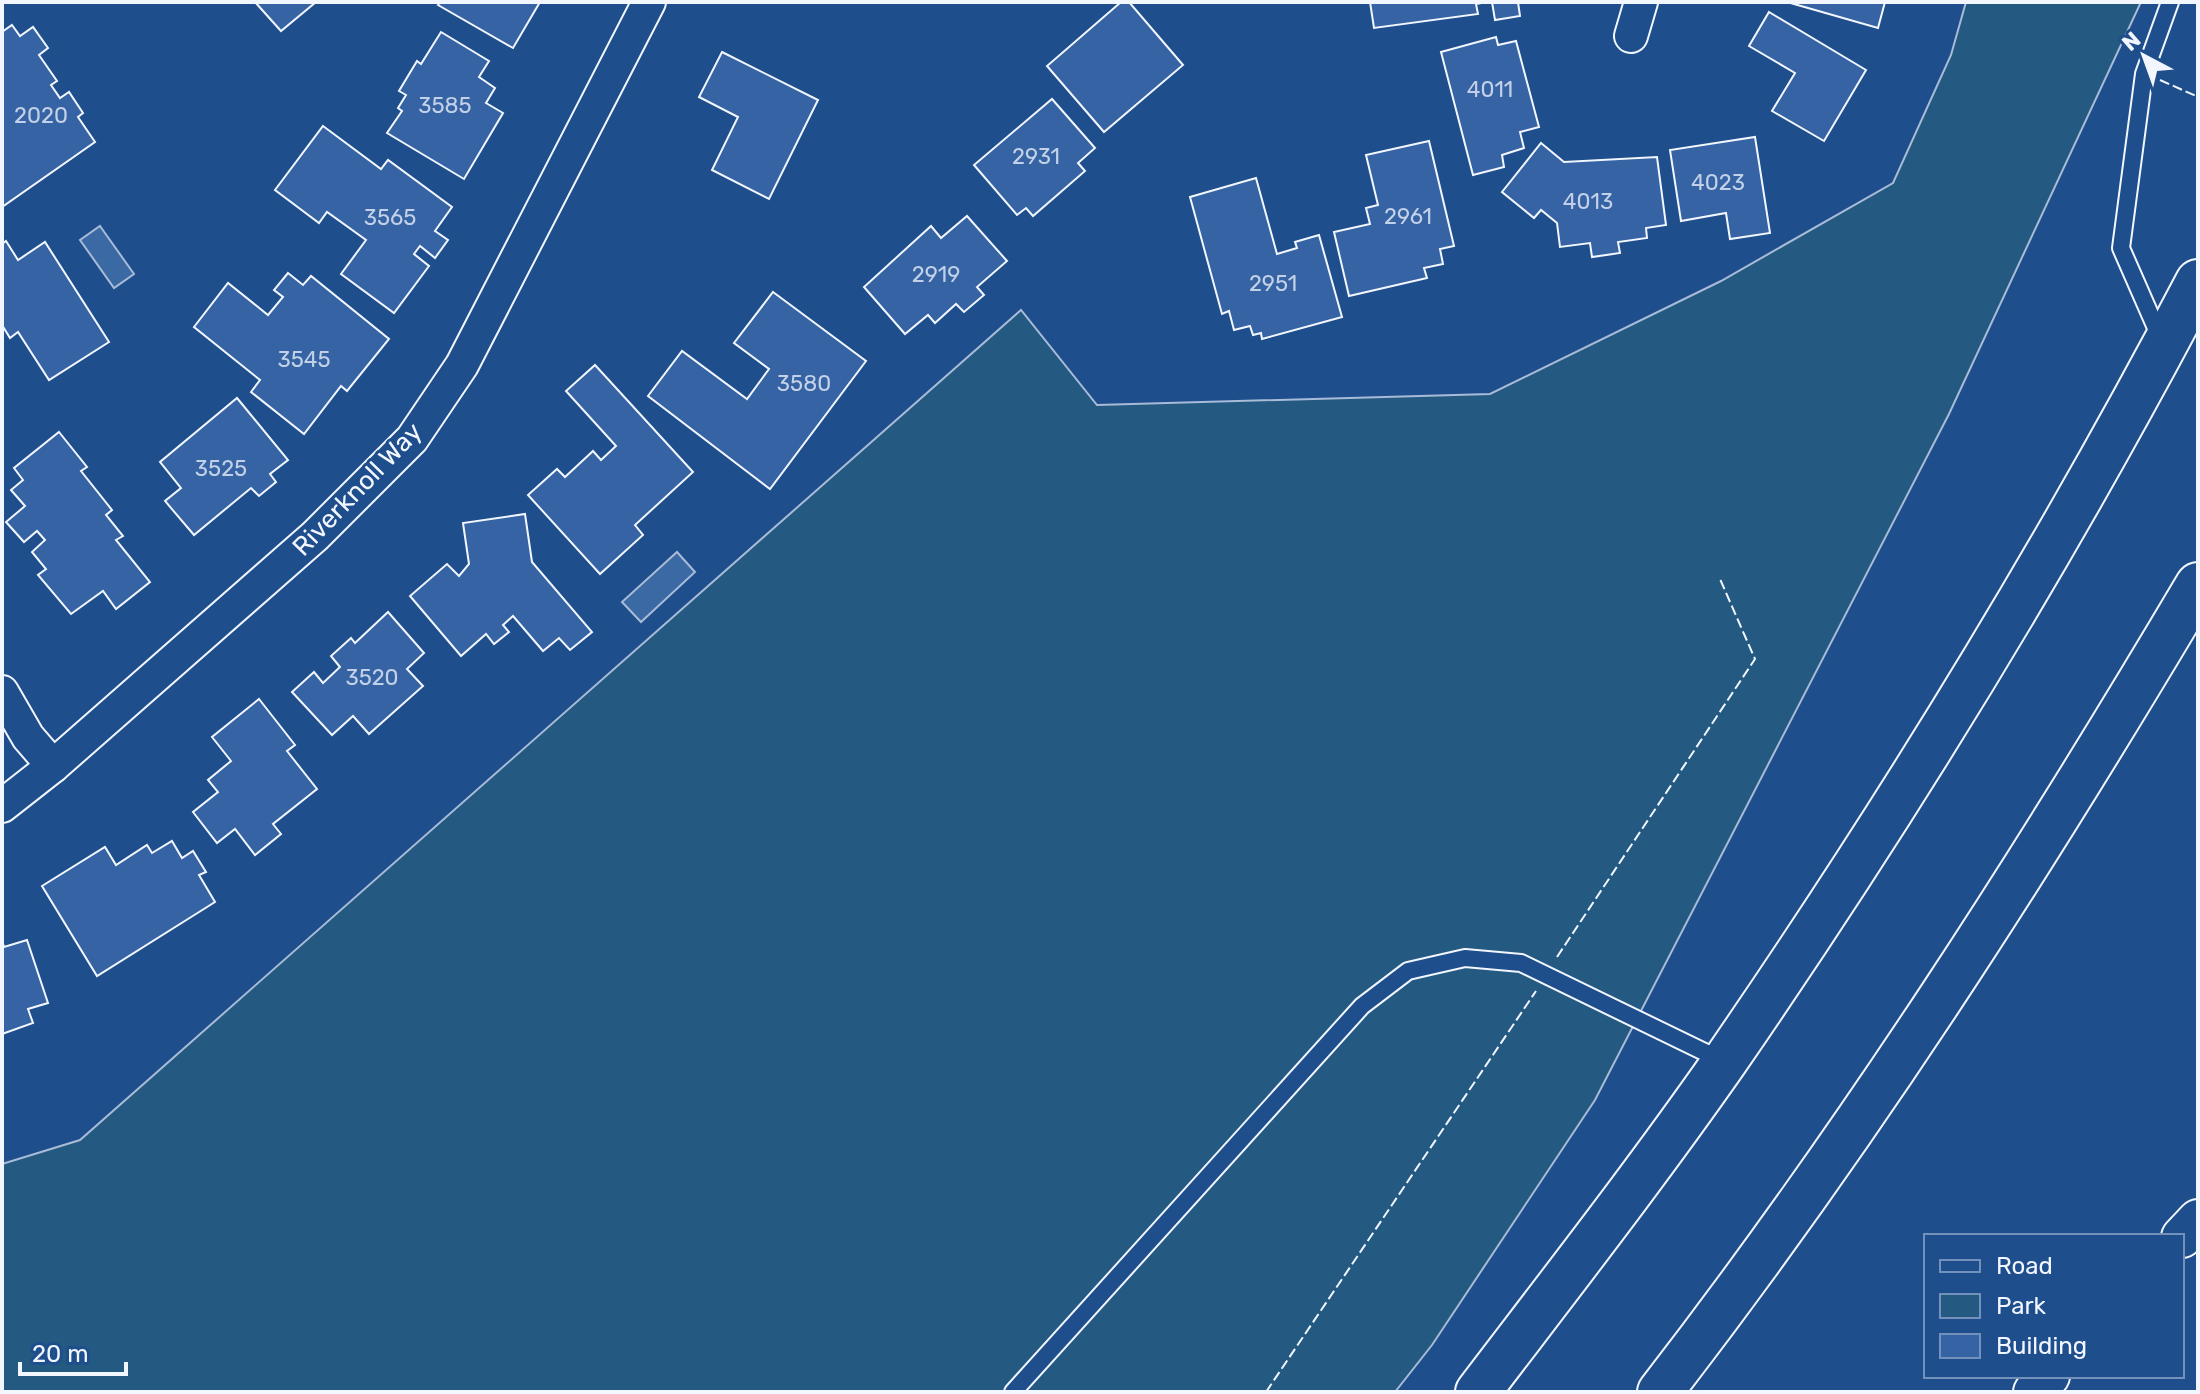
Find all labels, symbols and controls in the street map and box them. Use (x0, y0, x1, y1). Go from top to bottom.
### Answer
north arrow (2104, 16, 2184, 96)
text: N (2116, 26, 2146, 57)
house number: 4011 (1467, 76, 1513, 103)
house number: 3585 (418, 92, 472, 119)
house number: 2020 (14, 102, 68, 129)
house number: 2931 (1012, 143, 1060, 170)
house number: 4023 (1691, 169, 1745, 196)
house number: 4013 (1563, 188, 1613, 215)
house number: 2961 (1384, 203, 1432, 230)
house number: 3565 (364, 204, 416, 231)
house number: 2919 (912, 261, 960, 288)
house number: 2951 (1249, 270, 1297, 297)
house number: 3545 (277, 346, 331, 373)
house number: 3580 (777, 370, 831, 397)
street label: Riverknoll Way (286, 416, 429, 562)
house number: 3525 (195, 455, 247, 482)
house number: 3520 (345, 664, 399, 691)
legend (1924, 1234, 2184, 1378)
text: Road (1996, 1252, 2053, 1280)
text: Park (1996, 1292, 2047, 1320)
scale bar (20, 1326, 126, 1376)
text: Building (1996, 1332, 2087, 1360)
text: 20 m (32, 1340, 89, 1368)

